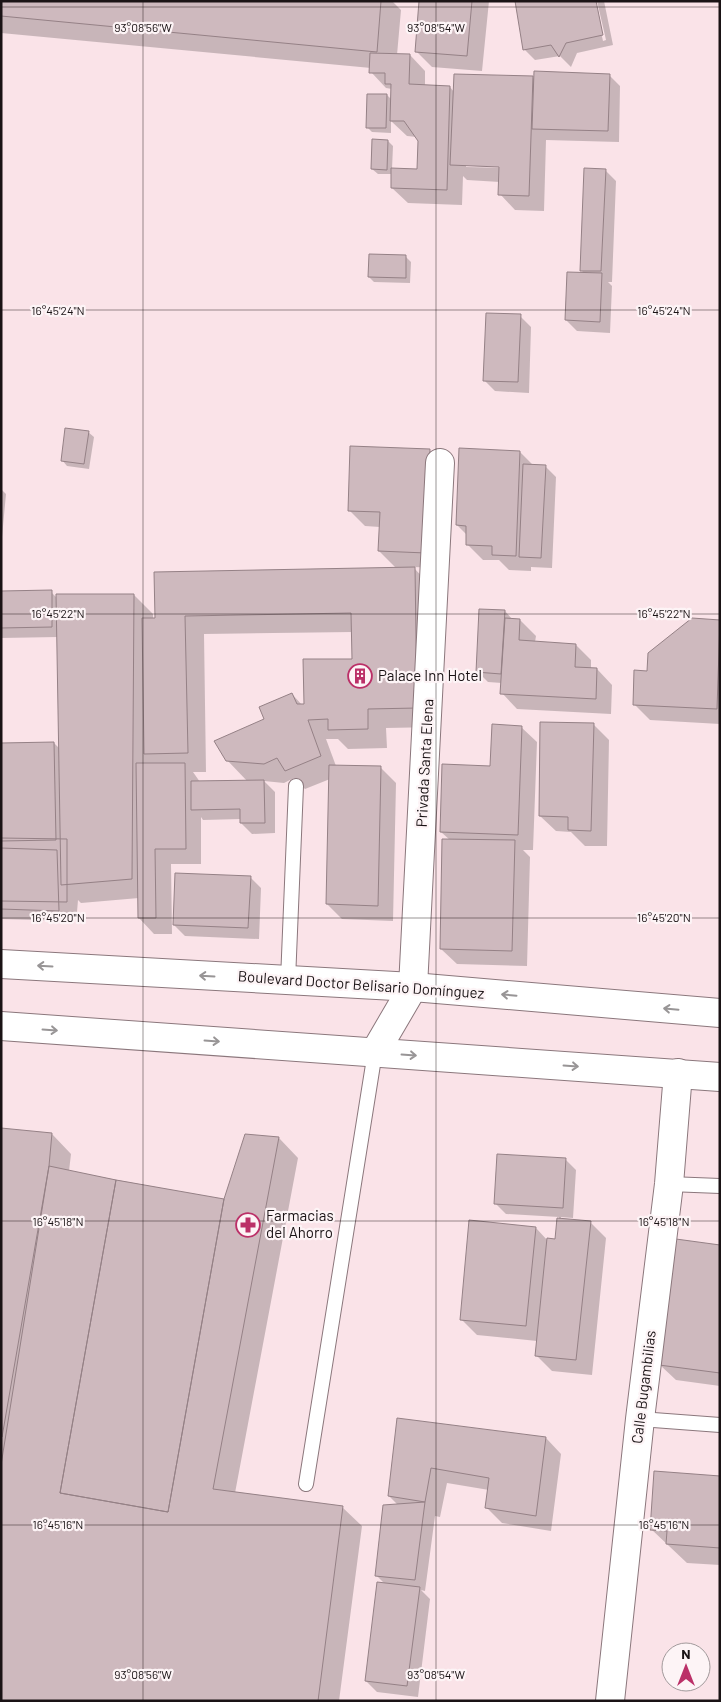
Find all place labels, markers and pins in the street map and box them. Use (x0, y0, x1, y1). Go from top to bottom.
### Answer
building icon: Palace Inn Hotel (347, 663, 373, 689)
place label: Palace Inn Hotel (378, 666, 482, 684)
place label: Farmacias del Ahorro (266, 1206, 334, 1241)
pharmacy icon: Farmacias del Ahorro (235, 1212, 261, 1238)

